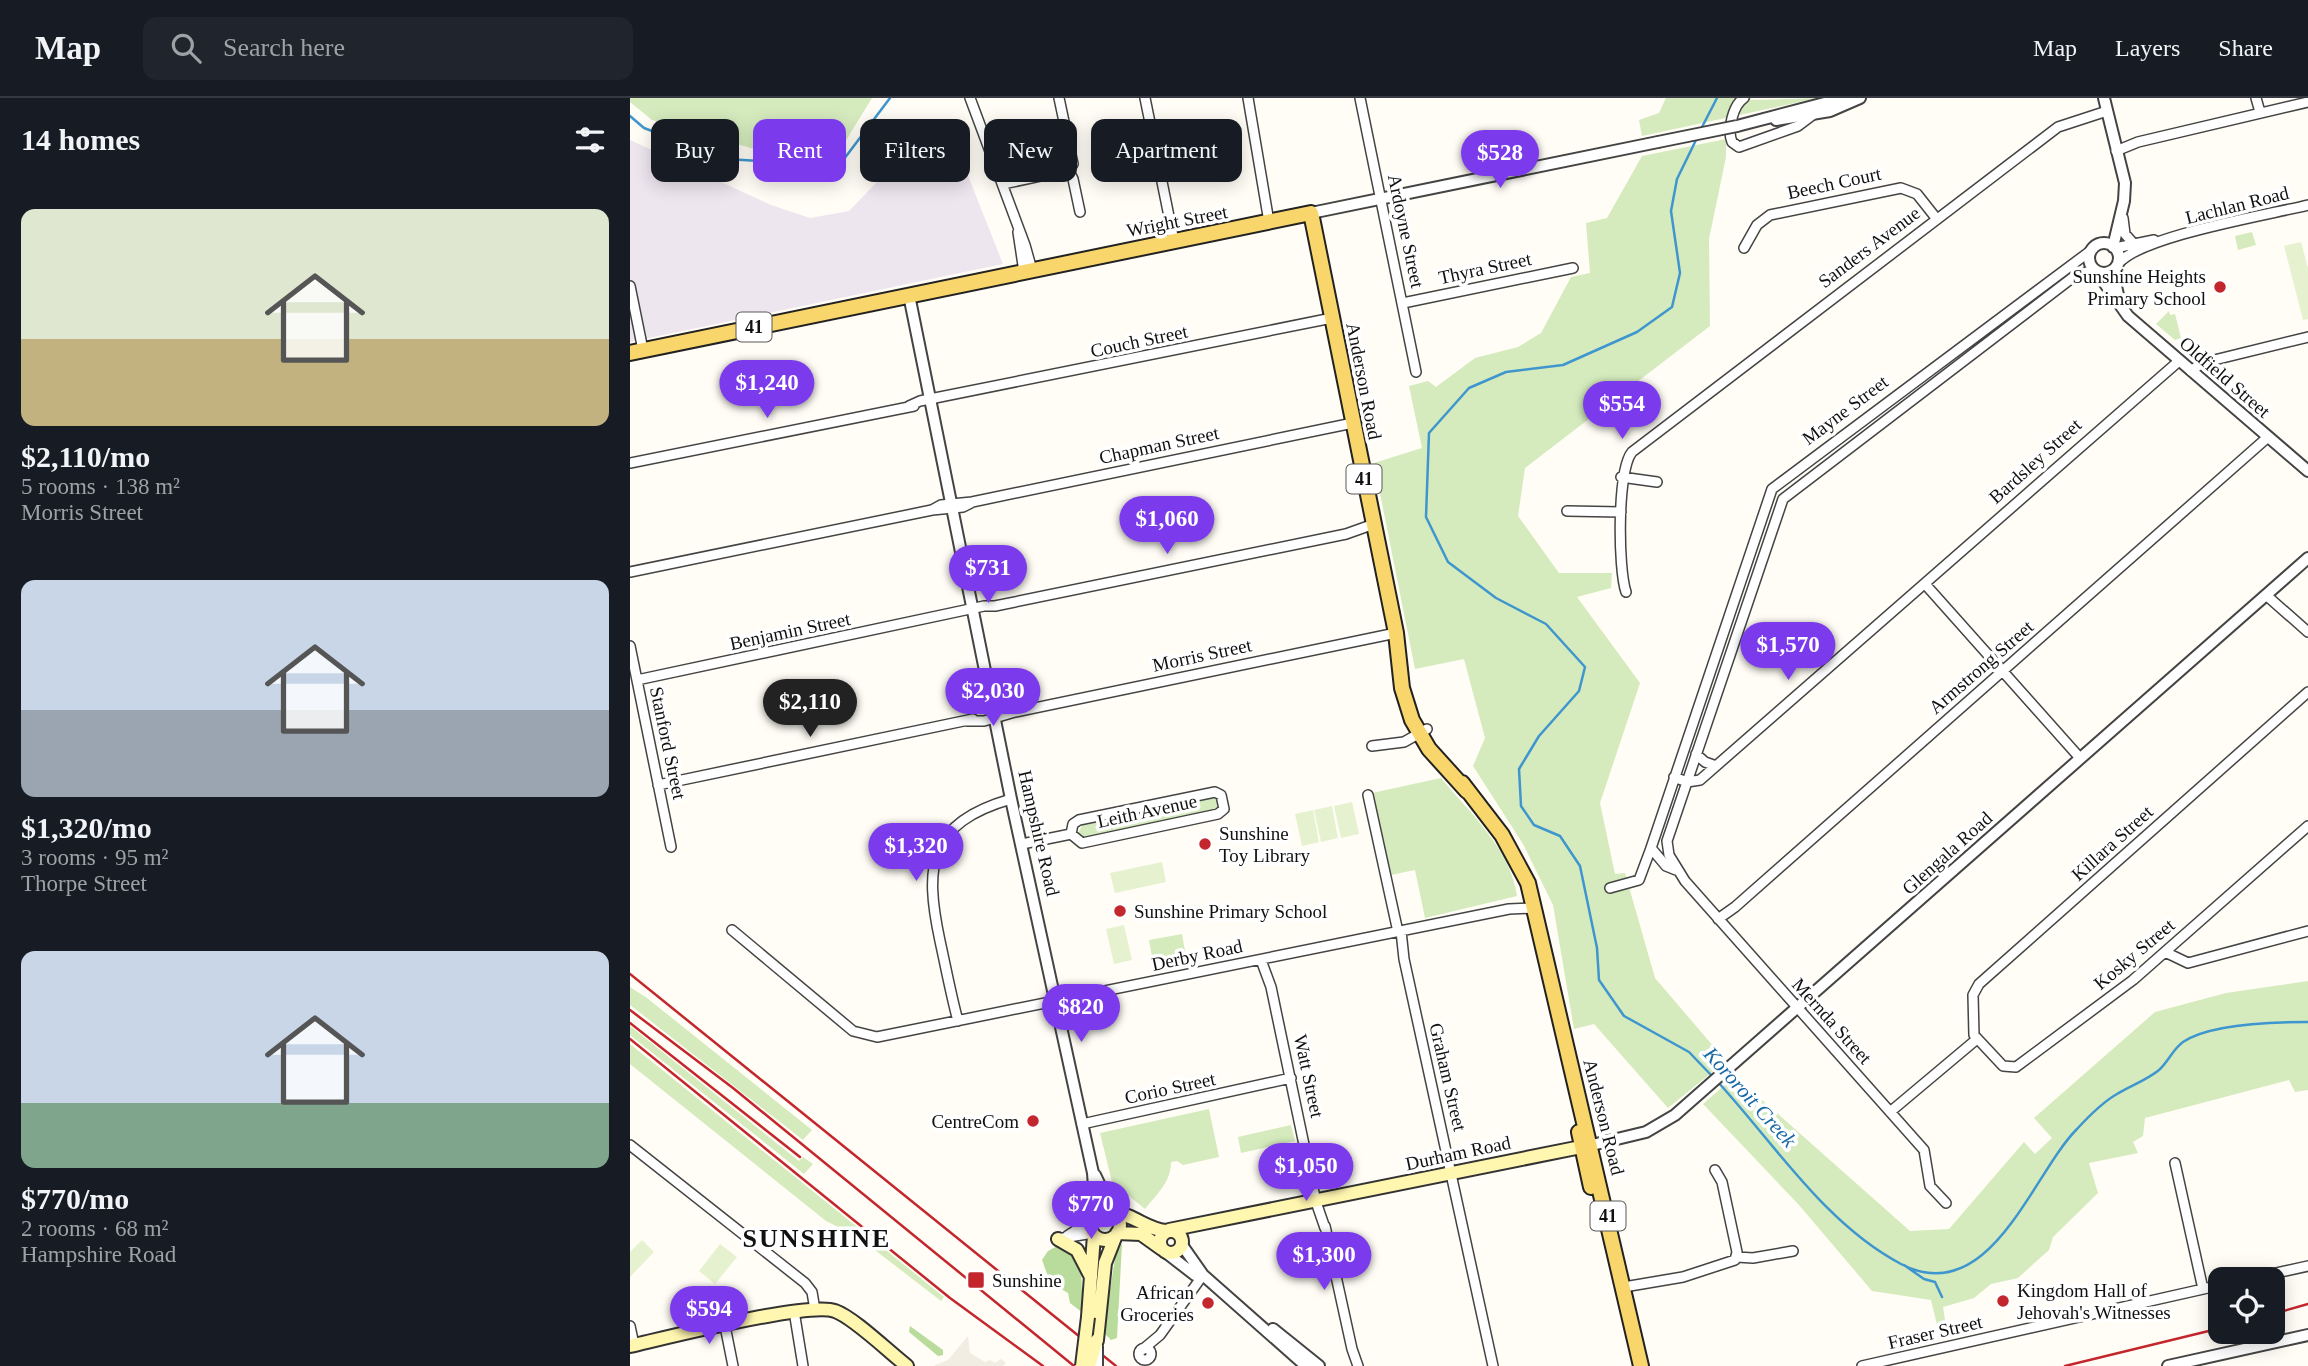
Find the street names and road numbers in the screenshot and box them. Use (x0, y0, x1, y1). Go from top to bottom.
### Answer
street label: Beech Court (1785, 163, 1884, 203)
street label: Ardoyne Street (1384, 172, 1428, 290)
street label: Lachlan Road (2183, 182, 2291, 228)
street label: Wright Street (1125, 201, 1230, 241)
street label: Sanders Avenue (1814, 202, 1924, 292)
street label: Thyra Street (1437, 248, 1534, 288)
road number: 41 (736, 312, 772, 342)
street label: Couch Street (1089, 320, 1190, 362)
street label: Anderson Road (1342, 321, 1386, 442)
street label: Oldfield Street (2176, 332, 2275, 422)
street label: Mayne Street (1798, 371, 1893, 449)
street label: Bardsley Street (1985, 414, 2086, 508)
street label: Chapman Street (1097, 422, 1221, 468)
road number: 41 (1346, 464, 1382, 494)
street label: Benjamin Street (728, 608, 853, 654)
street label: Armstrong Street (1925, 616, 2038, 718)
street label: Morris Street (1151, 634, 1254, 676)
street label: Stanford Street (646, 685, 690, 802)
street label: Hampshire Road (1014, 768, 1064, 898)
street label: Leith Avenue (1095, 790, 1199, 832)
street label: Killara Street (2067, 801, 2157, 885)
street label: Glengala Road (1898, 807, 1997, 899)
street label: Kosky Street (2089, 914, 2179, 994)
street label: Derby Road (1150, 935, 1245, 975)
street label: Mernda Street (1788, 974, 1876, 1069)
street label: Graham Street (1425, 1021, 1471, 1134)
street label: Watt Street (1290, 1032, 1328, 1120)
street label: Anderson Road (1579, 1057, 1629, 1178)
street label: Corio Street (1123, 1068, 1218, 1108)
street label: Durham Road (1403, 1131, 1513, 1174)
road number: 41 (1590, 1202, 1626, 1231)
street label: Fraser Street (1886, 1311, 1985, 1353)

